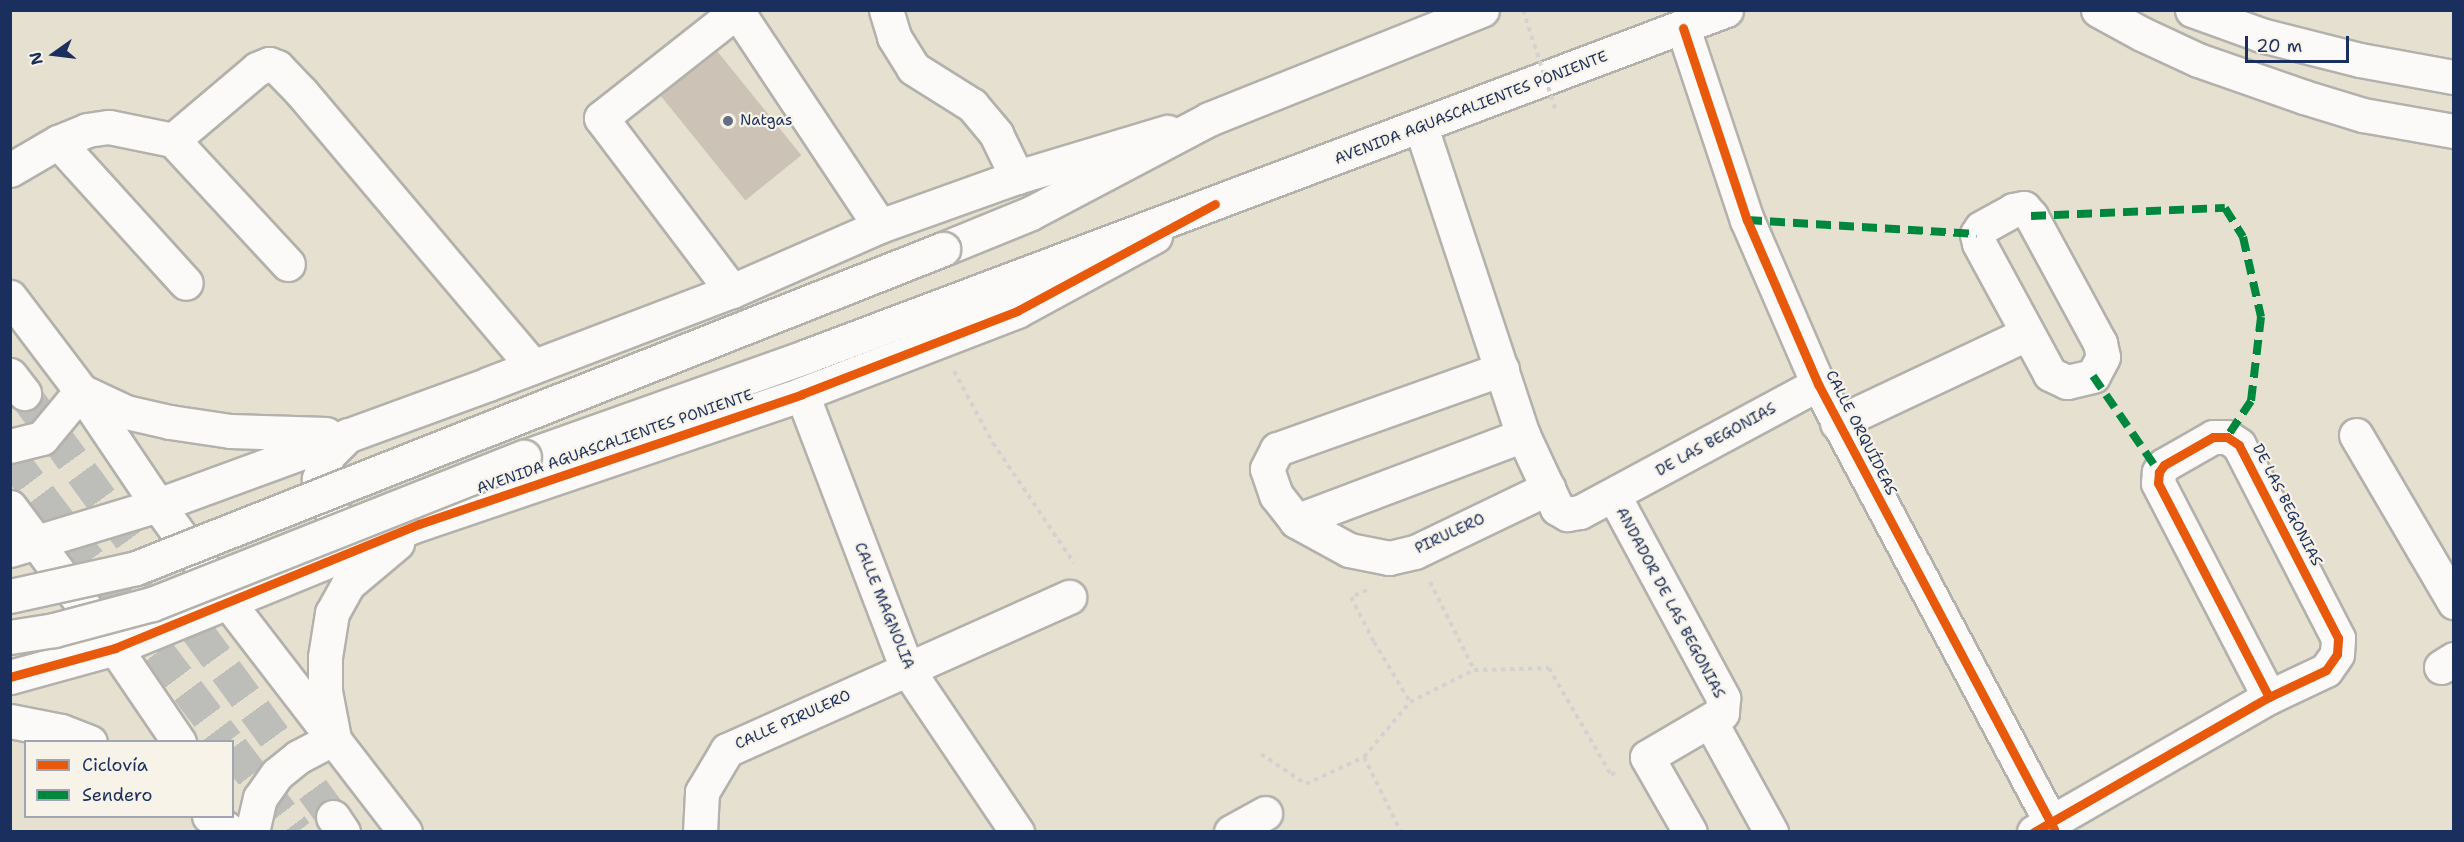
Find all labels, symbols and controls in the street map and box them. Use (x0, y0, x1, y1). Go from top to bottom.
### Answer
north arrow (24, 24, 84, 84)
scale bar (2248, 24, 2352, 62)
text: 20 m (2256, 34, 2302, 58)
street label: AVENIDA AGUASCALIENTES PONIENTE (1332, 47, 1610, 169)
text: N (24, 50, 48, 67)
place label: Natgas (740, 112, 792, 130)
marker: Natgas (721, 114, 735, 128)
street label: CALLE ORQUÍDEAS (1822, 368, 1900, 498)
street label: AVENIDA AGUASCALIENTES PONIENTE (474, 386, 756, 498)
street label: DE LAS BEGONIAS (1653, 399, 1779, 481)
street label: DE LAS BEGONIAS (2248, 441, 2326, 569)
street label: ANDADOR DE LAS BEGONIAS (1612, 504, 1728, 702)
street label: PIRULERO (1412, 510, 1488, 558)
street label: CALLE MAGNOLIA (850, 540, 918, 672)
street label: CALLE PIRULERO (732, 686, 854, 754)
legend (24, 740, 234, 818)
text: Ciclovía (82, 753, 148, 777)
text: Sendero (82, 783, 152, 807)

